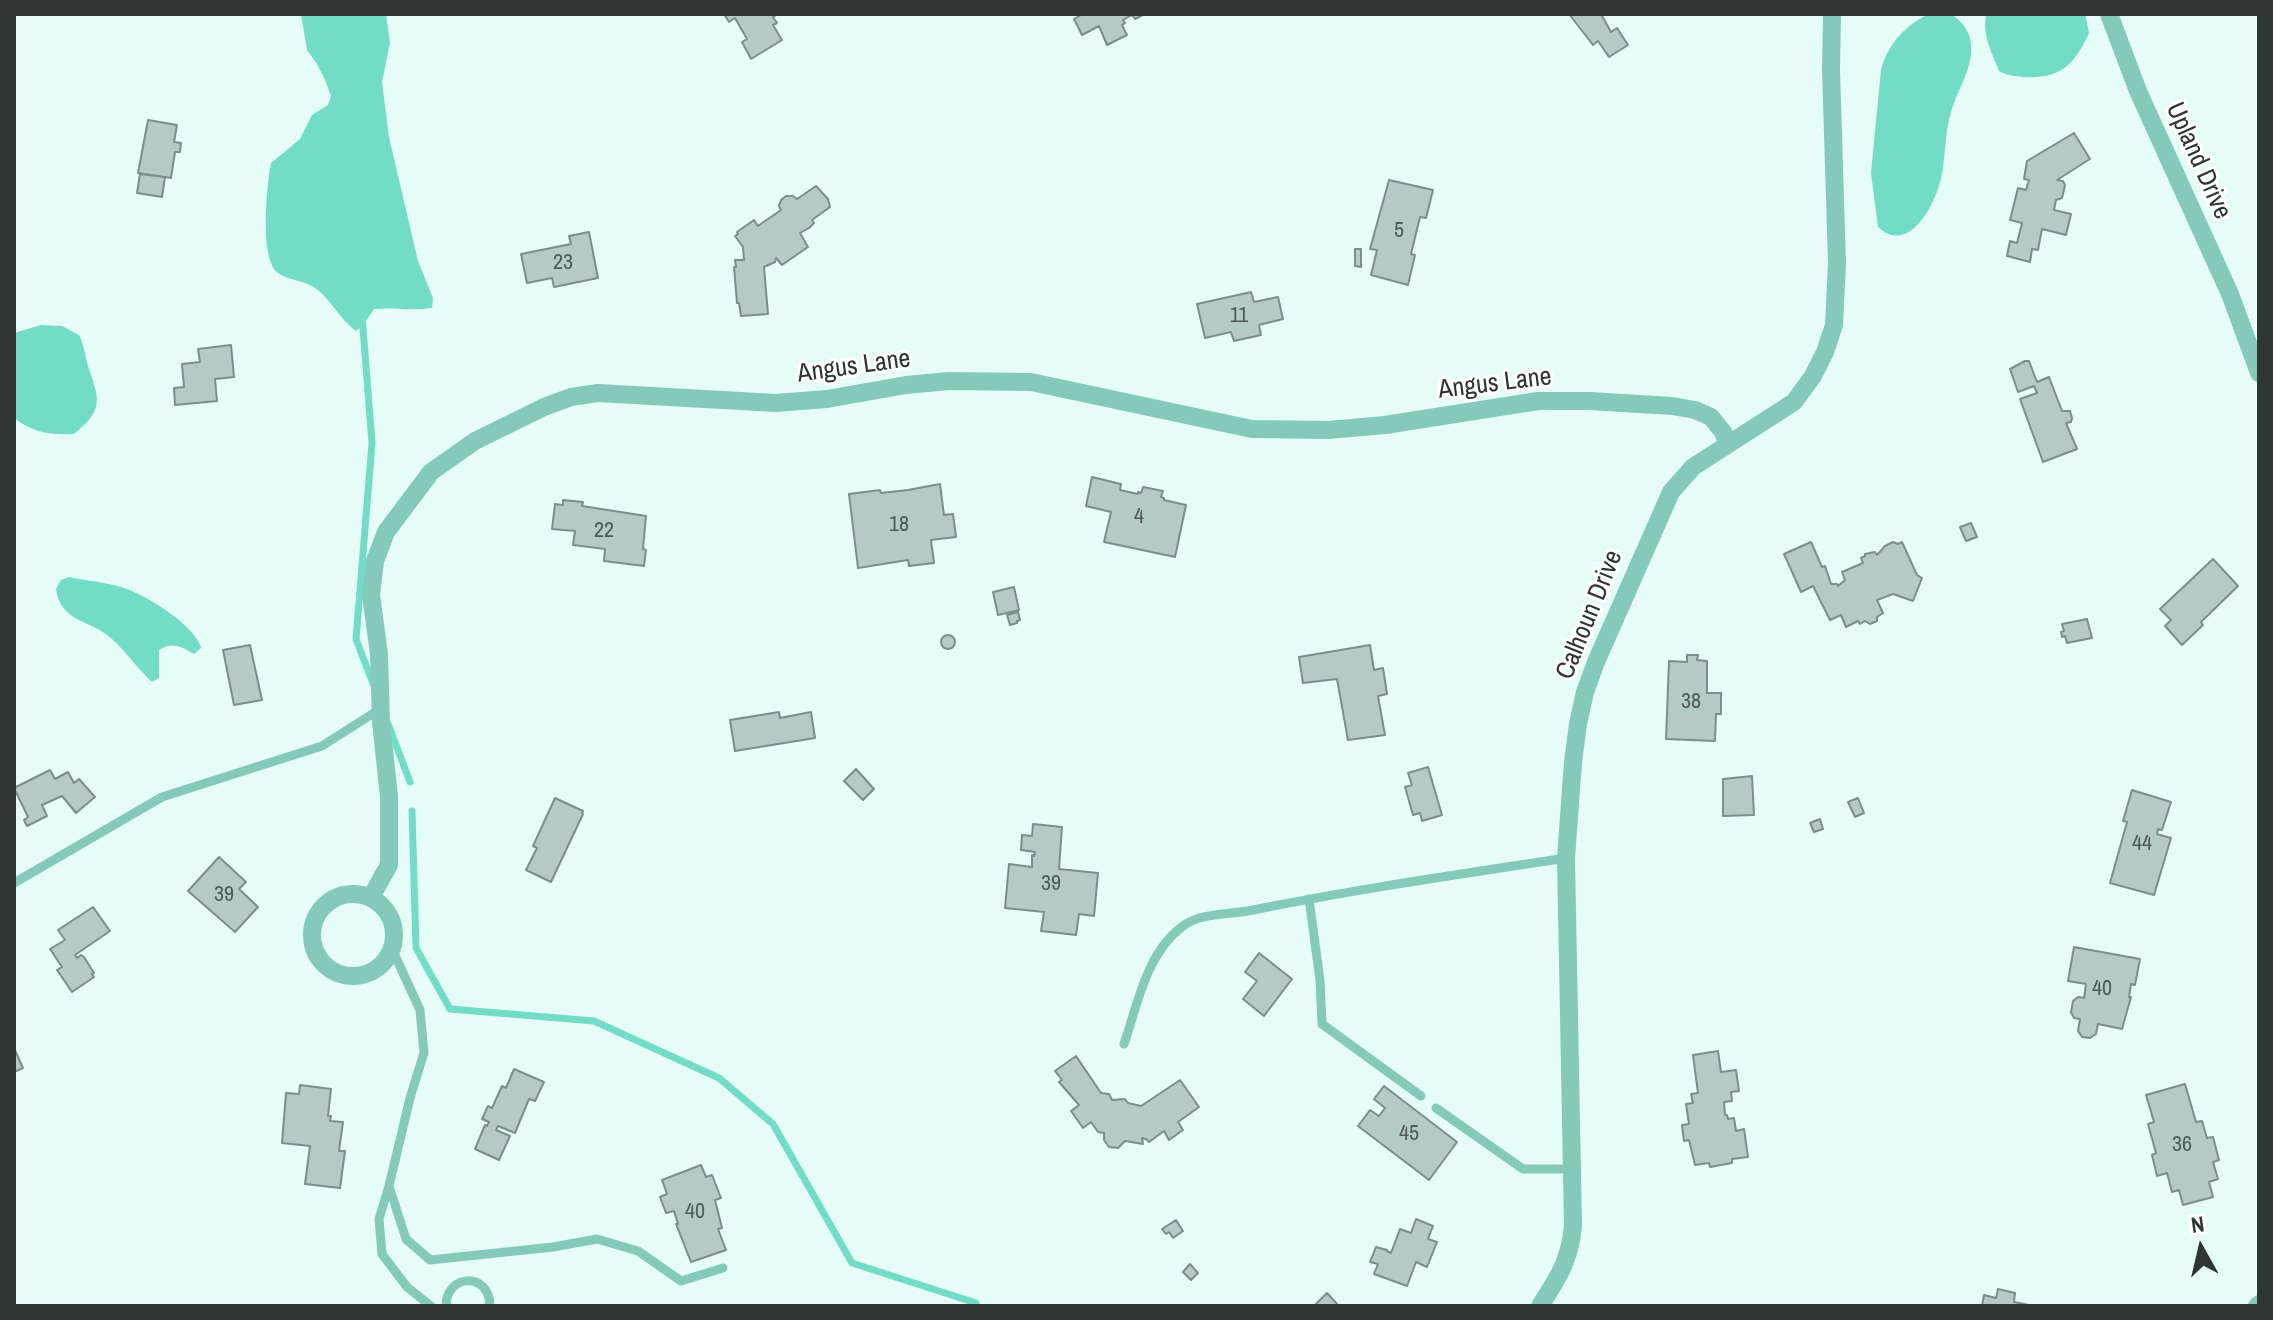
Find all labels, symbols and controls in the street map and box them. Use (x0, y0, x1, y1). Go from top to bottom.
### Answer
street label: Upland Drive (2158, 98, 2238, 224)
house number: 5 (1394, 218, 1404, 244)
house number: 23 (553, 250, 573, 276)
house number: 11 (1230, 303, 1248, 329)
street label: Angus Lane (795, 344, 913, 390)
street label: Angus Lane (1437, 362, 1553, 406)
house number: 4 (1134, 504, 1144, 530)
house number: 18 (889, 512, 909, 538)
house number: 22 (594, 518, 614, 544)
street label: Calhoun Drive (1550, 546, 1630, 684)
house number: 38 (1681, 689, 1701, 715)
house number: 44 (2132, 831, 2152, 857)
house number: 39 (1041, 871, 1061, 897)
house number: 39 (214, 882, 234, 908)
house number: 40 (2092, 976, 2112, 1002)
house number: 45 (1399, 1121, 1419, 1147)
house number: 36 (2172, 1132, 2192, 1158)
house number: 40 (685, 1199, 705, 1225)
north arrow (2161, 1208, 2241, 1288)
text: N (2189, 1208, 2206, 1240)

